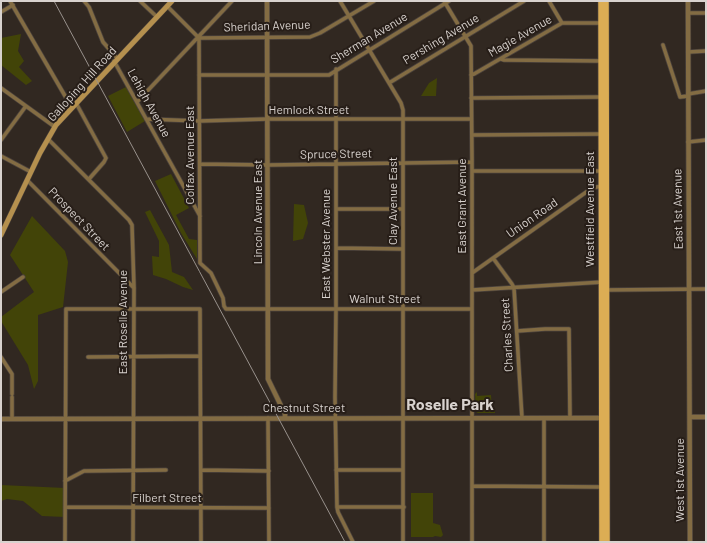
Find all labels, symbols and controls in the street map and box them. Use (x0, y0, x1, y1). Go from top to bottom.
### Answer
street label: Sherman Avenue (328, 9, 410, 67)
street label: Pershing Avenue (400, 11, 482, 67)
street label: Magie Avenue (486, 12, 554, 60)
street label: Sheridan Avenue (223, 17, 311, 35)
street label: Galloping Hill Road (45, 44, 119, 124)
street label: Lehigh Avenue (124, 66, 174, 140)
street label: Hemlock Street (269, 103, 349, 117)
street label: Colfax Avenue East (183, 106, 197, 204)
street label: Spruce Street (300, 146, 372, 162)
street label: Westfield Avenue East (583, 151, 597, 267)
street label: Clay Avenue East (386, 157, 400, 245)
street label: East Grant Avenue (455, 158, 469, 254)
street label: Lincoln Avenue East (251, 160, 265, 264)
street label: East 1st Avenue (670, 168, 686, 250)
street label: Prospect Street (45, 184, 113, 254)
street label: East Webster Avenue (319, 189, 333, 299)
street label: Union Road (504, 195, 560, 241)
street label: East Roselle Avenue (116, 270, 130, 374)
street label: Walnut Street (349, 292, 421, 306)
street label: Charles Street (498, 298, 516, 372)
district label: Roselle Park (406, 395, 494, 415)
street label: Chestnut Street (263, 401, 345, 415)
street label: West 1st Avenue (673, 438, 687, 522)
street label: Filbert Street (132, 491, 202, 505)

